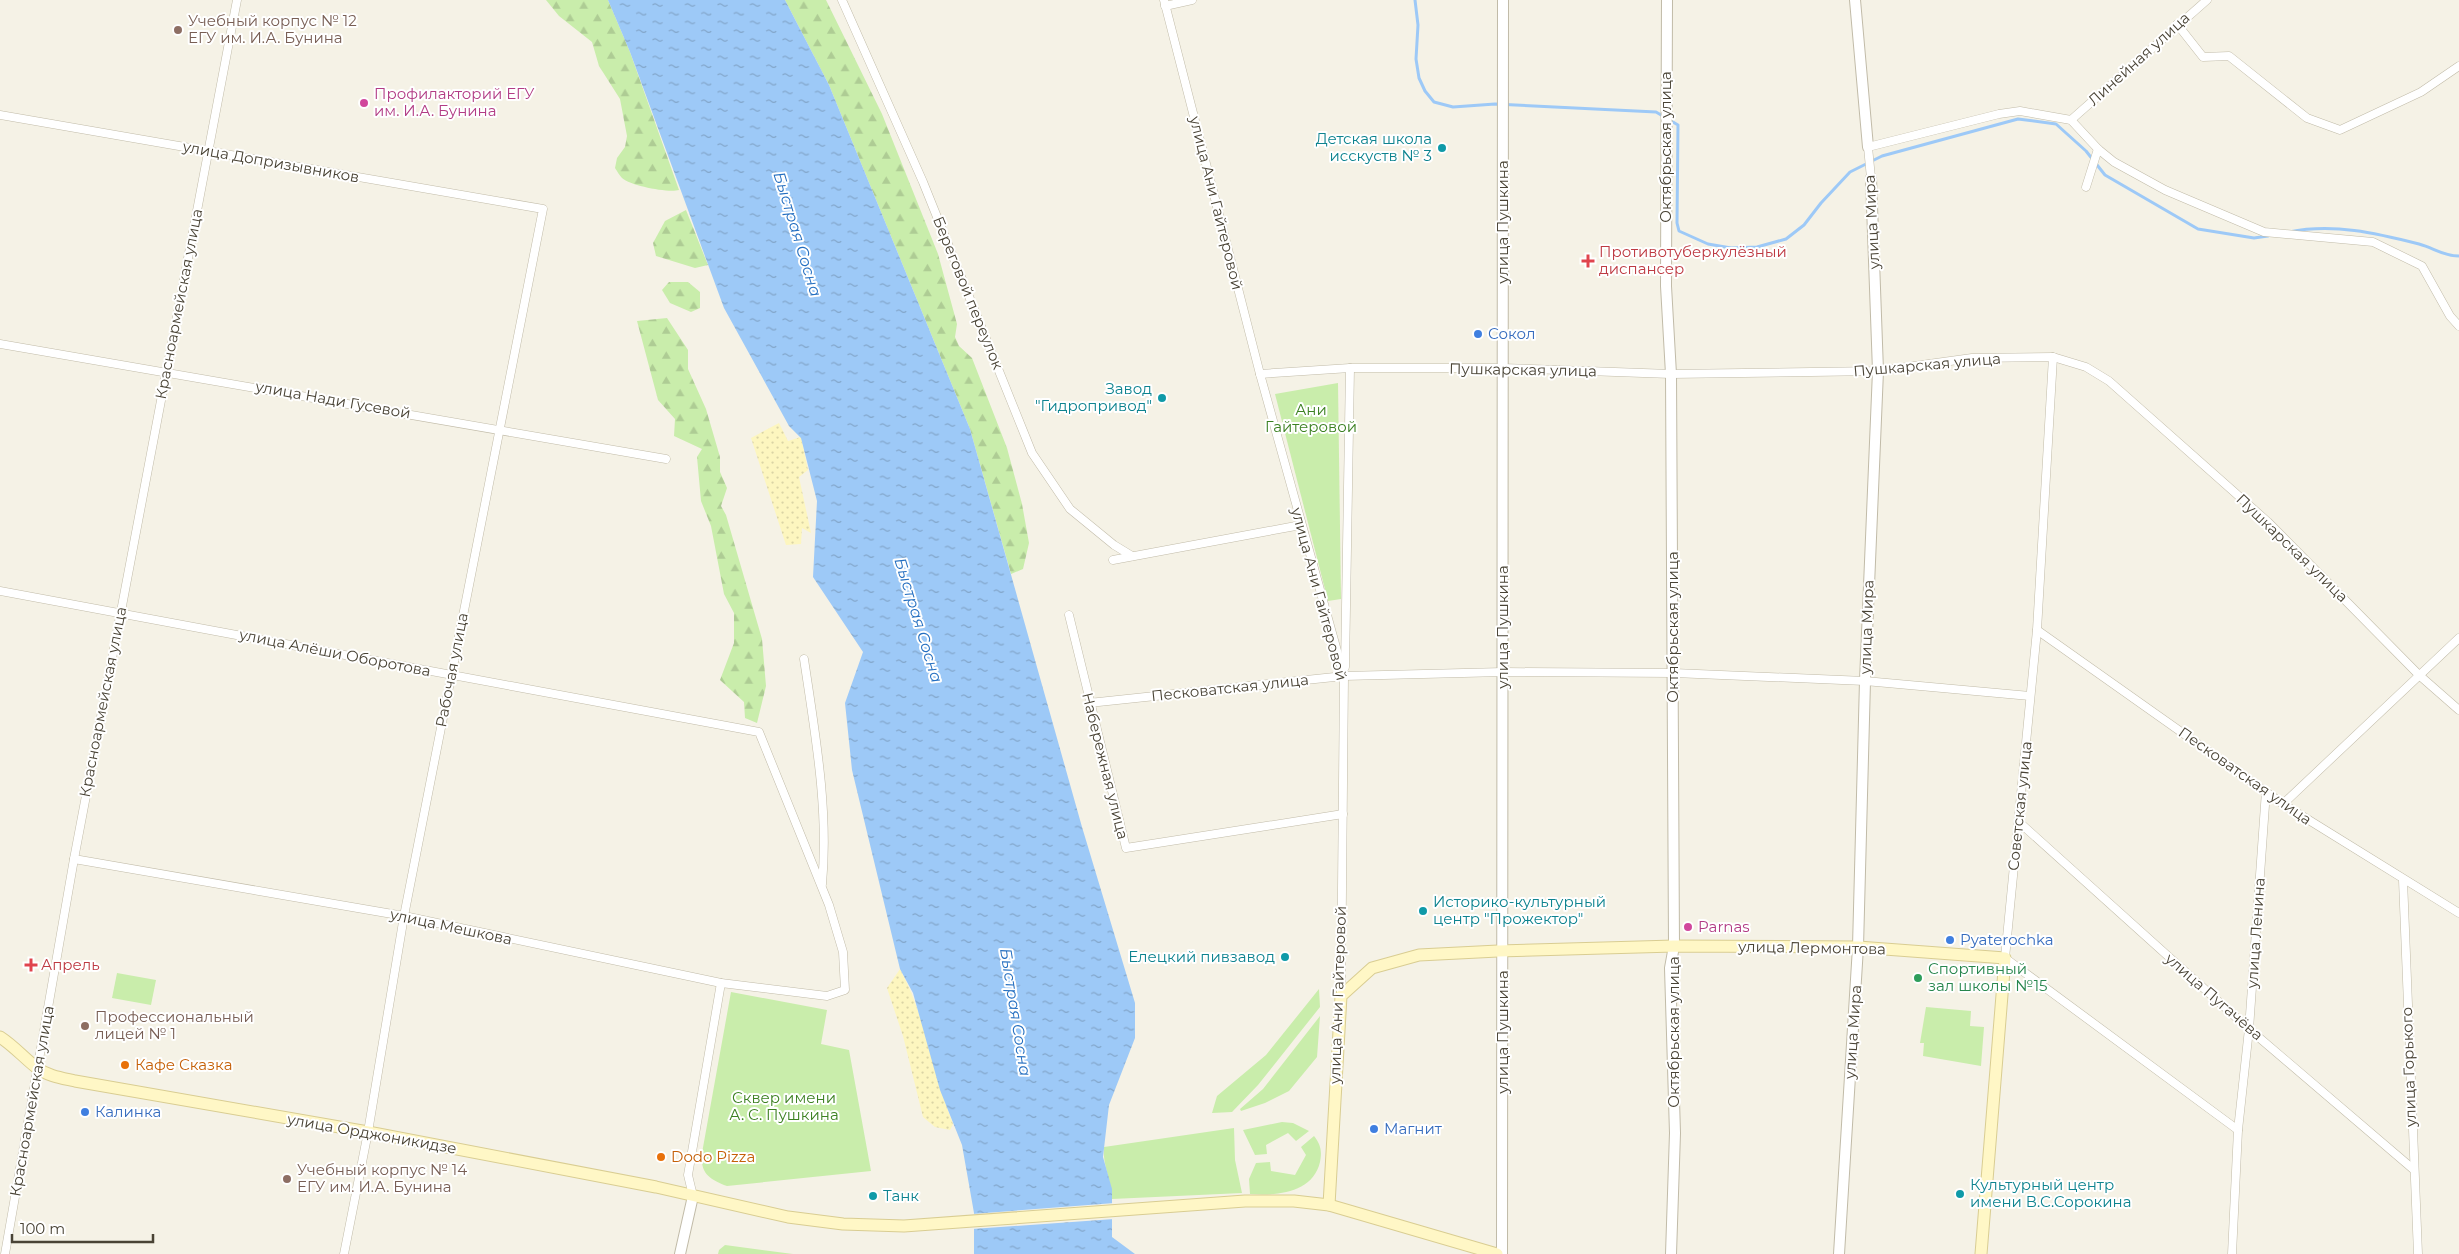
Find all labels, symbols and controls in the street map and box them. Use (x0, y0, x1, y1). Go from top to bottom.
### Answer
street label: Линейная улица (2084, 8, 2194, 109)
place label: Учебный корпус № 12 ЕГУ им. И.А. Бунина (188, 11, 357, 47)
marker: Учебный корпус № 12 ЕГУ им. И.А. Бунина (172, 24, 184, 36)
street label: Октябрьская улица (1656, 71, 1675, 223)
place label: Профилакторий ЕГУ им. И.А. Бунина (374, 84, 535, 120)
marker: Профилакторий ЕГУ им. И.А. Бунина (358, 97, 370, 109)
street label: улица Ани Гайтеровой (1185, 113, 1247, 292)
place label: Детская школа исскуств № 3 (1316, 129, 1432, 165)
street label: улица Допризывников (180, 136, 361, 186)
marker: Детская школа исскуств № 3 (1436, 142, 1448, 154)
street label: улица Пушкина (1493, 160, 1512, 285)
water label: Быстрая Сосна (770, 169, 826, 299)
street label: улица Мира (1860, 174, 1884, 271)
street label: Красноармейская улица (151, 207, 206, 401)
street label: Береговой переулок (929, 213, 1008, 372)
place label: Противотуберкулёзный диспансер (1599, 242, 1787, 278)
marker: Противотуберкулёзный диспансер (1581, 254, 1595, 268)
place label: Сокол (1488, 324, 1535, 343)
marker: Сокол (1472, 328, 1484, 340)
street label: Пушкарская улица (1852, 349, 2001, 380)
street label: Пушкарская улица (1449, 359, 1597, 380)
street label: улица Нади Гусевой (253, 376, 412, 423)
place label: Завод "Гидропривод" (1035, 379, 1152, 415)
marker: Завод "Гидропривод" (1156, 392, 1168, 404)
park label: Ани Гайтеровой (1265, 400, 1357, 436)
street label: Пушкарская улица (2233, 489, 2352, 606)
street label: улица Ани Гайтеровой (1287, 504, 1352, 682)
street label: Октябрьская улица (1663, 551, 1682, 703)
water label: Быстрая Сосна (891, 555, 947, 685)
street label: улица Пушкина (1493, 565, 1512, 690)
street label: улица Мира (1855, 579, 1878, 676)
street label: Красноармейская улица (75, 605, 130, 799)
street label: Рабочая улица (431, 611, 472, 729)
street label: улица Алёши Оборотова (237, 624, 432, 680)
street label: Песковатская улица (1150, 670, 1310, 705)
street label: Набережная улица (1078, 690, 1133, 841)
street label: Песковатская улица (2175, 722, 2316, 829)
street label: Советская улица (2003, 740, 2036, 872)
street label: улица Ленина (2242, 877, 2269, 990)
place label: Историко-культурный центр "Прожектор" (1433, 892, 1606, 928)
street label: улица Мешкова (387, 904, 514, 949)
marker: Историко-культурный центр "Прожектор" (1417, 905, 1429, 917)
street label: улица Ани Гайтеровой (1325, 906, 1350, 1085)
place label: Parnas (1698, 917, 1750, 936)
marker: Parnas (1682, 921, 1694, 933)
place label: Pyaterochka (1960, 930, 2054, 949)
marker: Pyaterochka (1944, 934, 1956, 946)
street label: улица Лермонтова (1737, 937, 1886, 958)
water label: Быстрая Сосна (996, 947, 1035, 1078)
place label: Елецкий пивзавод (1128, 947, 1275, 966)
street label: улица Пугачёва (2161, 948, 2267, 1044)
marker: Елецкий пивзавод (1279, 951, 1291, 963)
place label: Апрель (41, 955, 100, 974)
street label: Октябрьская улица (1664, 956, 1683, 1108)
marker: Апрель (25, 959, 37, 971)
place label: Спортивный зал школы №15 (1928, 959, 2048, 995)
street label: улица Пушкина (1493, 970, 1512, 1095)
marker: Спортивный зал школы №15 (1912, 972, 1924, 984)
street label: улица Мира (1840, 984, 1865, 1081)
street label: Красноармейская улица (5, 1004, 58, 1198)
place label: Профессиональный лицей № 1 (95, 1007, 254, 1043)
street label: улица Горького (2397, 1007, 2420, 1128)
marker: Профессиональный лицей № 1 (79, 1020, 91, 1032)
place label: Кафе Сказка (135, 1055, 232, 1074)
marker: Кафе Сказка (119, 1059, 131, 1071)
park label: Сквер имени А. С. Пушкина (729, 1088, 839, 1124)
place label: Калинка (95, 1102, 161, 1121)
marker: Калинка (79, 1106, 91, 1118)
street label: улица Орджоникидзе (285, 1109, 458, 1158)
place label: Магнит (1384, 1119, 1443, 1138)
marker: Магнит (1368, 1123, 1380, 1135)
place label: Dodo Pizza (671, 1147, 755, 1166)
marker: Dodo Pizza (655, 1151, 667, 1163)
place label: Учебный корпус № 14 ЕГУ им. И.А. Бунина (297, 1160, 467, 1196)
marker: Учебный корпус № 14 ЕГУ им. И.А. Бунина (281, 1173, 293, 1185)
place label: Культурный центр имени В.С.Сорокина (1970, 1175, 2131, 1211)
place label: Танк (883, 1186, 919, 1205)
marker: Культурный центр имени В.С.Сорокина (1954, 1188, 1966, 1200)
marker: Танк (867, 1190, 879, 1202)
scale bar (12, 1212, 154, 1244)
text: 100 m (20, 1219, 65, 1238)

